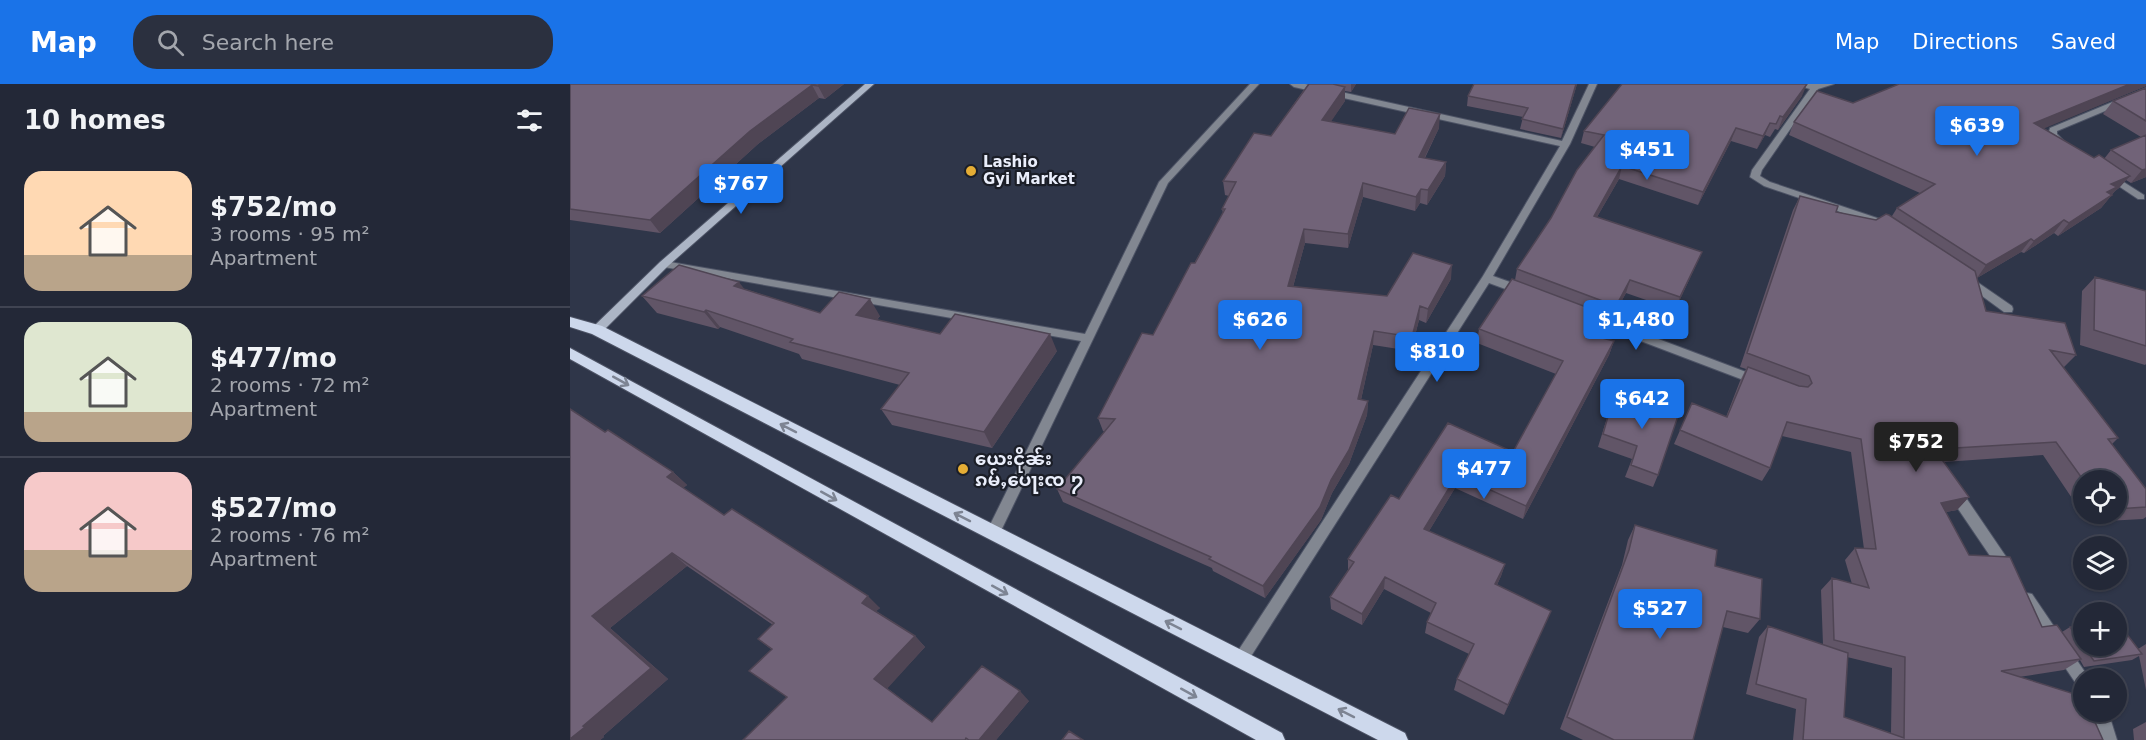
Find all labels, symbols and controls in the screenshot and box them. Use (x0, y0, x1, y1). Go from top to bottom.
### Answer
search box (133, 15, 553, 69)
text: Map (30, 26, 97, 59)
icon: search (154, 26, 187, 59)
text: Search here (202, 30, 334, 55)
text: Map (1835, 30, 1879, 54)
text: Directions (1912, 30, 2018, 54)
text: Saved (2051, 30, 2116, 54)
icon: filters (513, 104, 546, 137)
text: 10 homes (24, 105, 166, 135)
pin: $639 (1941, 106, 2013, 157)
text: $639 (1949, 113, 2005, 137)
pin: $451 (1611, 130, 1683, 181)
text: $451 (1619, 137, 1675, 161)
place label: Lashio Gyi Market (983, 153, 1075, 188)
pin: $767 (705, 164, 777, 215)
marker: Lashio Gyi Market (964, 164, 978, 178)
text: $767 (713, 171, 769, 195)
text: $752/mo (210, 192, 337, 222)
icon: home (72, 195, 144, 267)
text: 3 rooms · 95 m² (210, 222, 370, 246)
text: Apartment (210, 246, 317, 270)
pin: $626 (1224, 300, 1296, 351)
pin: $1,480 (1587, 300, 1685, 351)
text: $626 (1232, 307, 1288, 331)
text: $1,480 (1597, 307, 1675, 331)
pin: $810 (1401, 332, 1473, 383)
text: $810 (1409, 339, 1465, 363)
text: $477/mo (210, 343, 337, 373)
icon: home (72, 346, 144, 418)
text: 2 rooms · 72 m² (210, 373, 370, 397)
one-way arrow (612, 375, 629, 387)
pin: $642 (1606, 379, 1678, 430)
text: $642 (1614, 386, 1670, 410)
text: Apartment (210, 397, 317, 421)
one-way arrow (780, 422, 797, 434)
pin: $752 (1880, 422, 1952, 473)
text: $752 (1888, 429, 1944, 453)
place label: ယေးငိုၼ်း ၵမ်ႇပေႃးၸ ႒ (975, 447, 1083, 494)
pin: $477 (1448, 449, 1520, 500)
text: $477 (1456, 456, 1512, 480)
marker: ယေးငိုၼ်း ၵမ်ႇပေႃးၸ ႒ (956, 462, 970, 476)
map controls (2073, 470, 2127, 722)
button: locate (2073, 470, 2127, 524)
one-way arrow (819, 491, 837, 502)
text: $527/mo (210, 493, 337, 523)
icon: home (72, 496, 144, 568)
one-way arrow (953, 511, 971, 522)
text: 2 rooms · 76 m² (210, 523, 370, 547)
button: layers (2073, 536, 2127, 590)
text: Apartment (210, 547, 317, 571)
one-way arrow (990, 585, 1008, 596)
pin: $527 (1624, 589, 1696, 640)
text: $527 (1632, 596, 1688, 620)
button: + (2073, 602, 2127, 656)
one-way arrow (1164, 618, 1182, 630)
button: − (2073, 668, 2127, 722)
one-way arrow (1180, 688, 1198, 699)
one-way arrow (1338, 707, 1356, 718)

